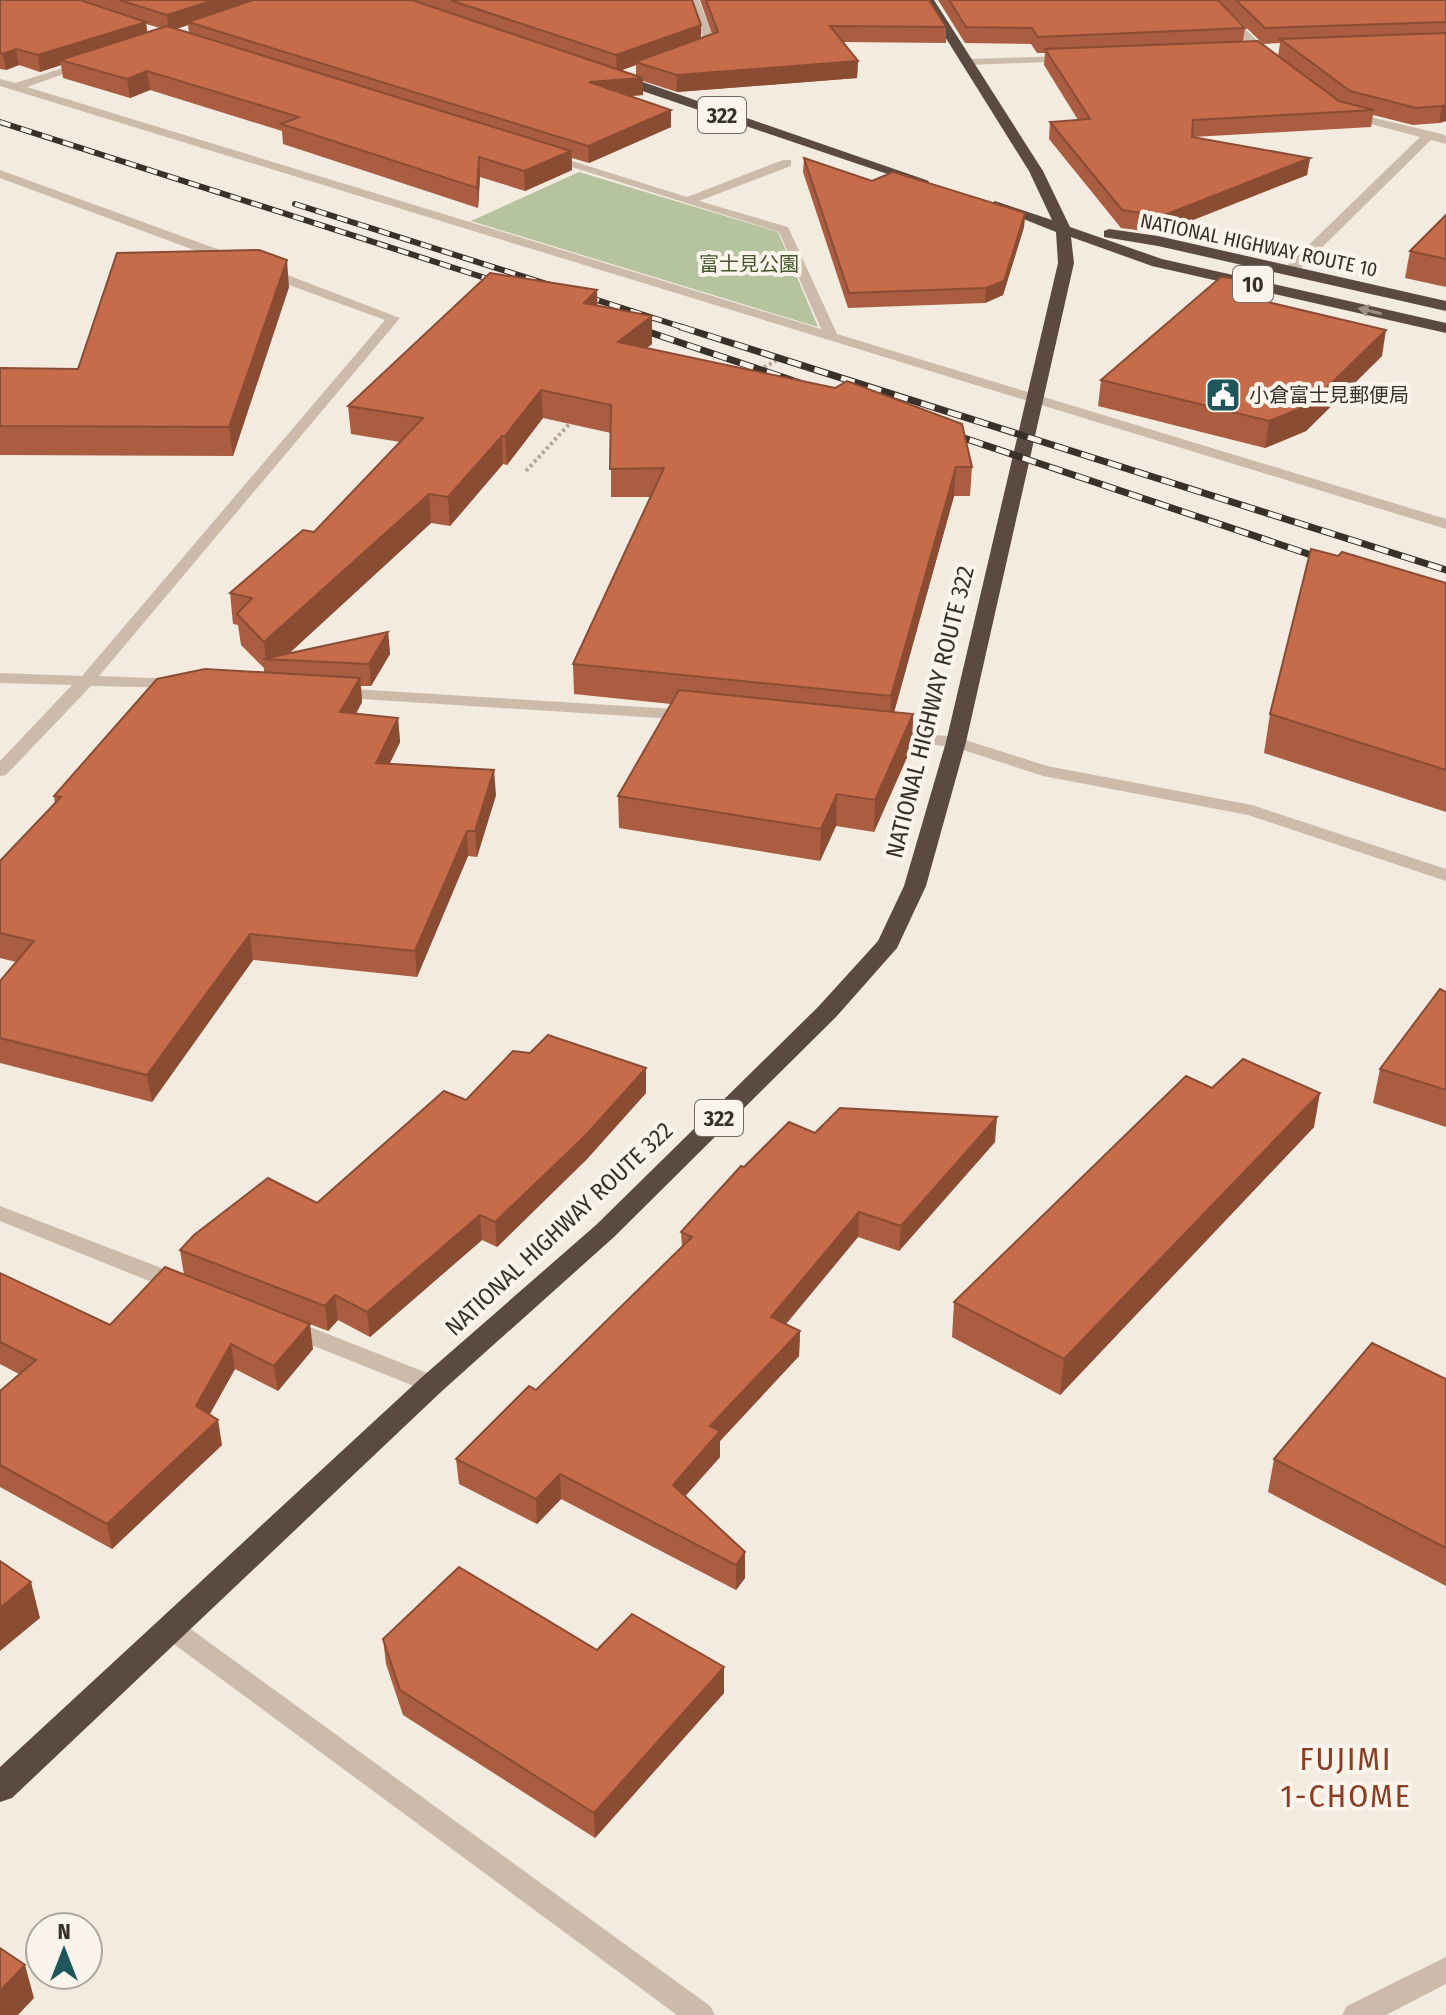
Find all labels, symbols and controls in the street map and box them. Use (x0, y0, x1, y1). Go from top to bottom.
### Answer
road number: 322 (698, 97, 746, 133)
street label: NATIONAL HIGHWAY ROUTE 10 (1138, 208, 1380, 282)
park label: 富士見公園 (699, 252, 799, 276)
road number: 10 (1233, 266, 1273, 302)
one-way arrow (1357, 304, 1382, 317)
public building icon: 小倉富士見郵便局 (1204, 376, 1242, 414)
place label: 小倉富士見郵便局 (1249, 383, 1409, 407)
street label: NATIONAL HIGHWAY ROUTE 322 (880, 563, 980, 861)
road number: 322 (695, 1100, 743, 1136)
street label: NATIONAL HIGHWAY ROUTE 322 (440, 1116, 678, 1342)
district label: FUJIMI 1-CHOME (1280, 1740, 1412, 1815)
north arrow (24, 1911, 104, 1991)
text: N (57, 1918, 71, 1945)

